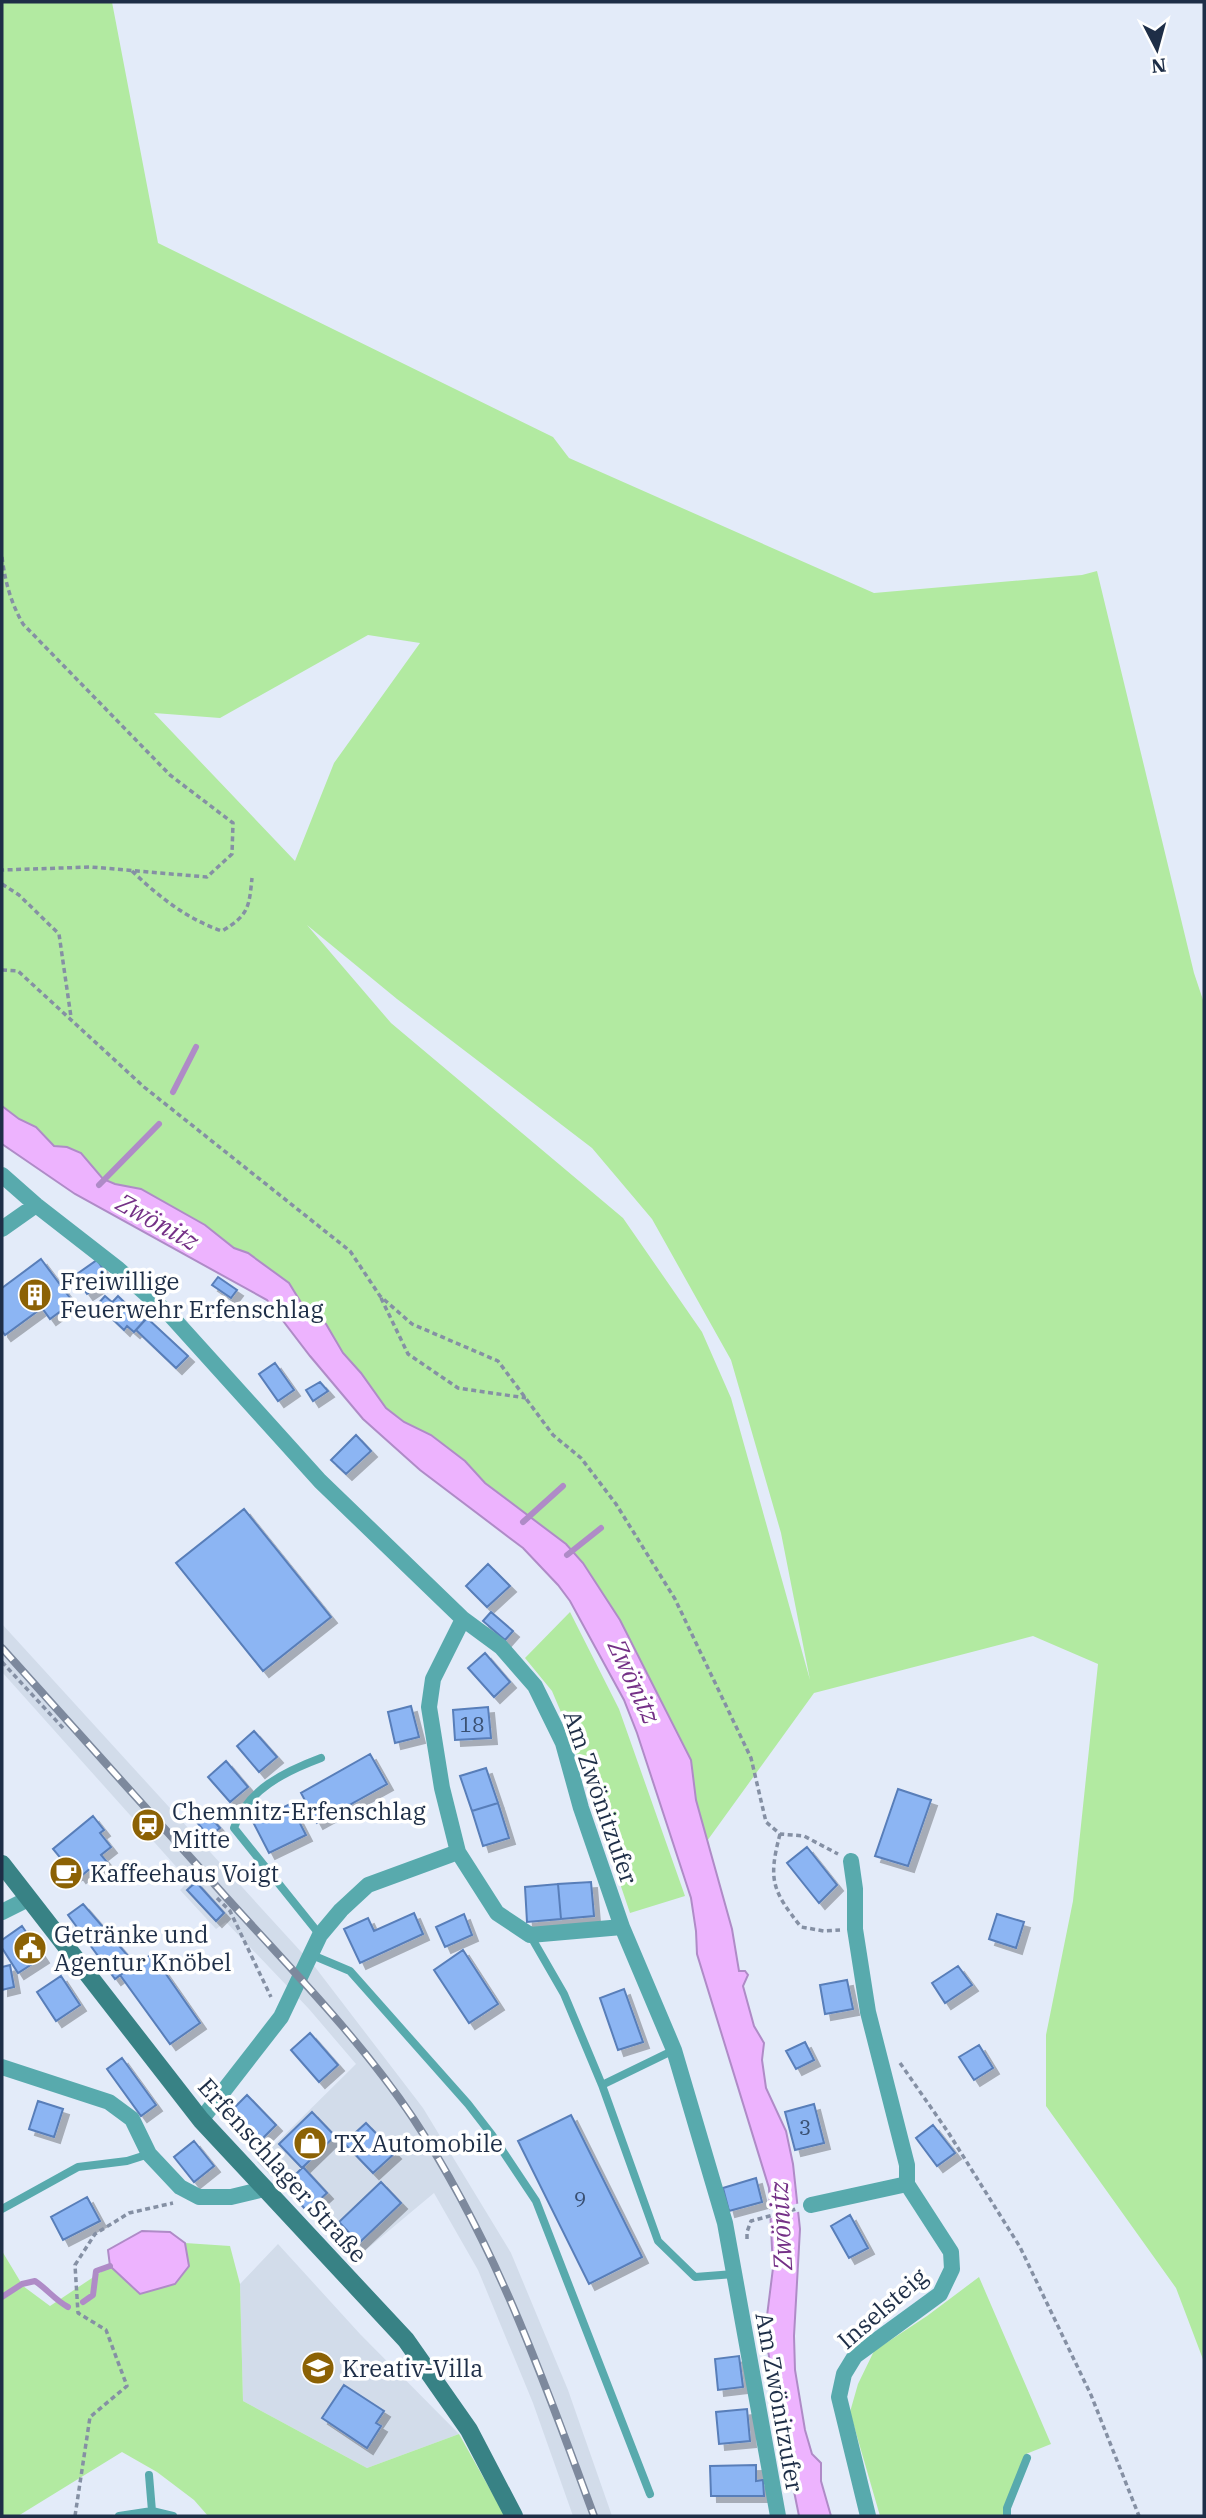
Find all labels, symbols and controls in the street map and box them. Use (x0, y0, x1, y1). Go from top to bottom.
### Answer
north arrow (1122, 14, 1192, 84)
text: N (1150, 53, 1168, 79)
water label: Zwönitz (110, 1184, 205, 1258)
place label: Freiwillige Feuerwehr Erfenschlag (60, 1265, 323, 1325)
building icon: Freiwillige Feuerwehr Erfenschlag (16, 1276, 54, 1314)
water label: Zwönitz (600, 1633, 669, 1729)
street label: Am Zwönitzufer (556, 1706, 646, 1888)
house number: 18 (459, 1710, 485, 1738)
place label: Chemnitz-Erfenschlag Mitte (172, 1795, 426, 1855)
station icon: Chemnitz-Erfenschlag Mitte (129, 1806, 167, 1844)
cafe icon: Kaffeehaus Voigt (47, 1854, 85, 1892)
place label: Kaffeehaus Voigt (90, 1857, 279, 1889)
place label: Getränke und Agentur Knöbel (54, 1918, 231, 1978)
public building icon: Getränke und Agentur Knöbel (11, 1929, 49, 1967)
street label: Erfenschlager Straße (191, 2071, 375, 2269)
house number: 3 (799, 2113, 811, 2141)
shop icon: TX Automobile (291, 2124, 329, 2162)
place label: TX Automobile (334, 2127, 503, 2159)
water label: Zwönitz (761, 2181, 799, 2272)
house number: 9 (574, 2185, 586, 2213)
street label: Inselsteig (830, 2260, 934, 2356)
street label: Am Zwönitzufer (748, 2310, 812, 2495)
school or university icon: Kreativ-Villa (299, 2349, 337, 2387)
place label: Kreativ-Villa (342, 2352, 483, 2384)

